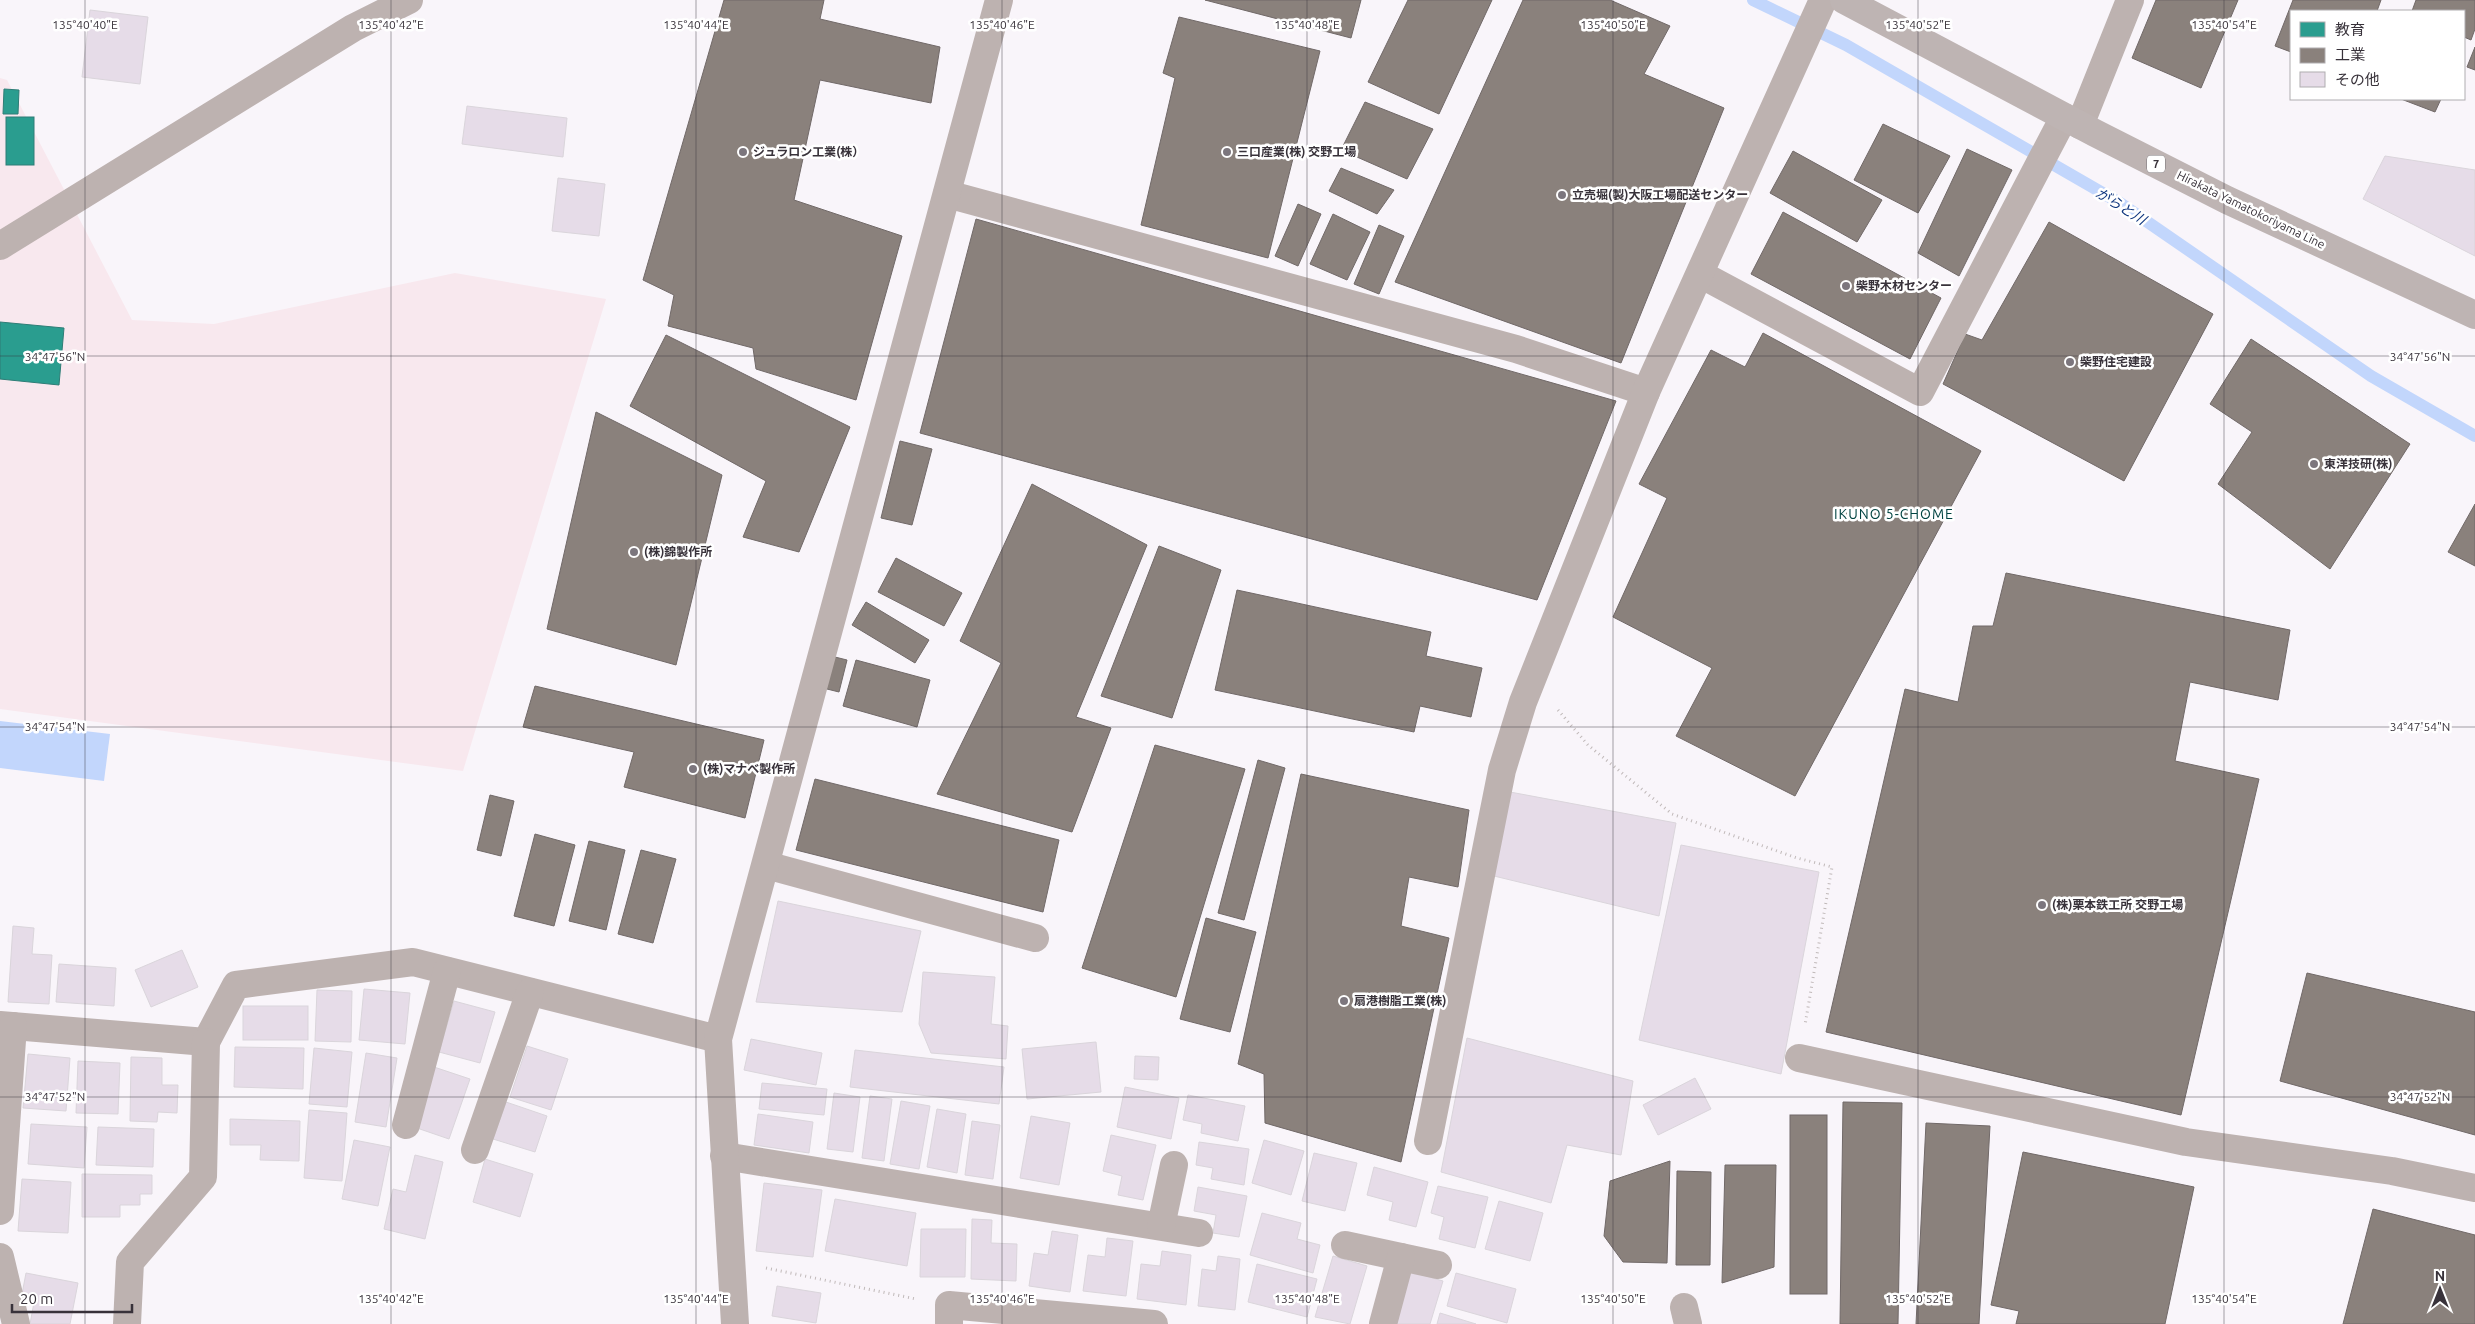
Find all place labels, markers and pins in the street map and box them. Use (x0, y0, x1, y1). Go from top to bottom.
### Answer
place label: ジュラロン工業(株） (753, 145, 864, 159)
place label: 三口産業(株) 交野工場 (1237, 145, 1356, 159)
marker: ジュラロン工業(株） (737, 146, 749, 158)
marker: 三口産業(株) 交野工場 (1221, 146, 1233, 158)
place label: 立売堀(製)大阪工場配送センター (1572, 188, 1748, 202)
marker: 立売堀(製)大阪工場配送センター (1556, 189, 1568, 201)
place label: 柴野木材センター (1856, 279, 1952, 292)
marker: 柴野木材センター (1840, 280, 1852, 292)
place label: 柴野住宅建設 (2080, 355, 2152, 368)
marker: 柴野住宅建設 (2064, 356, 2076, 368)
place label: 東洋技研(株) (2324, 457, 2392, 471)
marker: 東洋技研(株) (2308, 458, 2320, 470)
place label: (株)錦製作所 (644, 545, 712, 559)
marker: (株)錦製作所 (628, 546, 640, 558)
place label: (株)マナべ製作所 (703, 762, 795, 776)
marker: (株)マナべ製作所 (687, 763, 699, 775)
place label: (株)栗本鉄工所 交野工場 (2052, 898, 2183, 912)
marker: (株)栗本鉄工所 交野工場 (2036, 899, 2048, 911)
place label: 扇港樹脂工業(株) (1354, 994, 1446, 1008)
marker: 扇港樹脂工業(株) (1338, 995, 1350, 1007)

